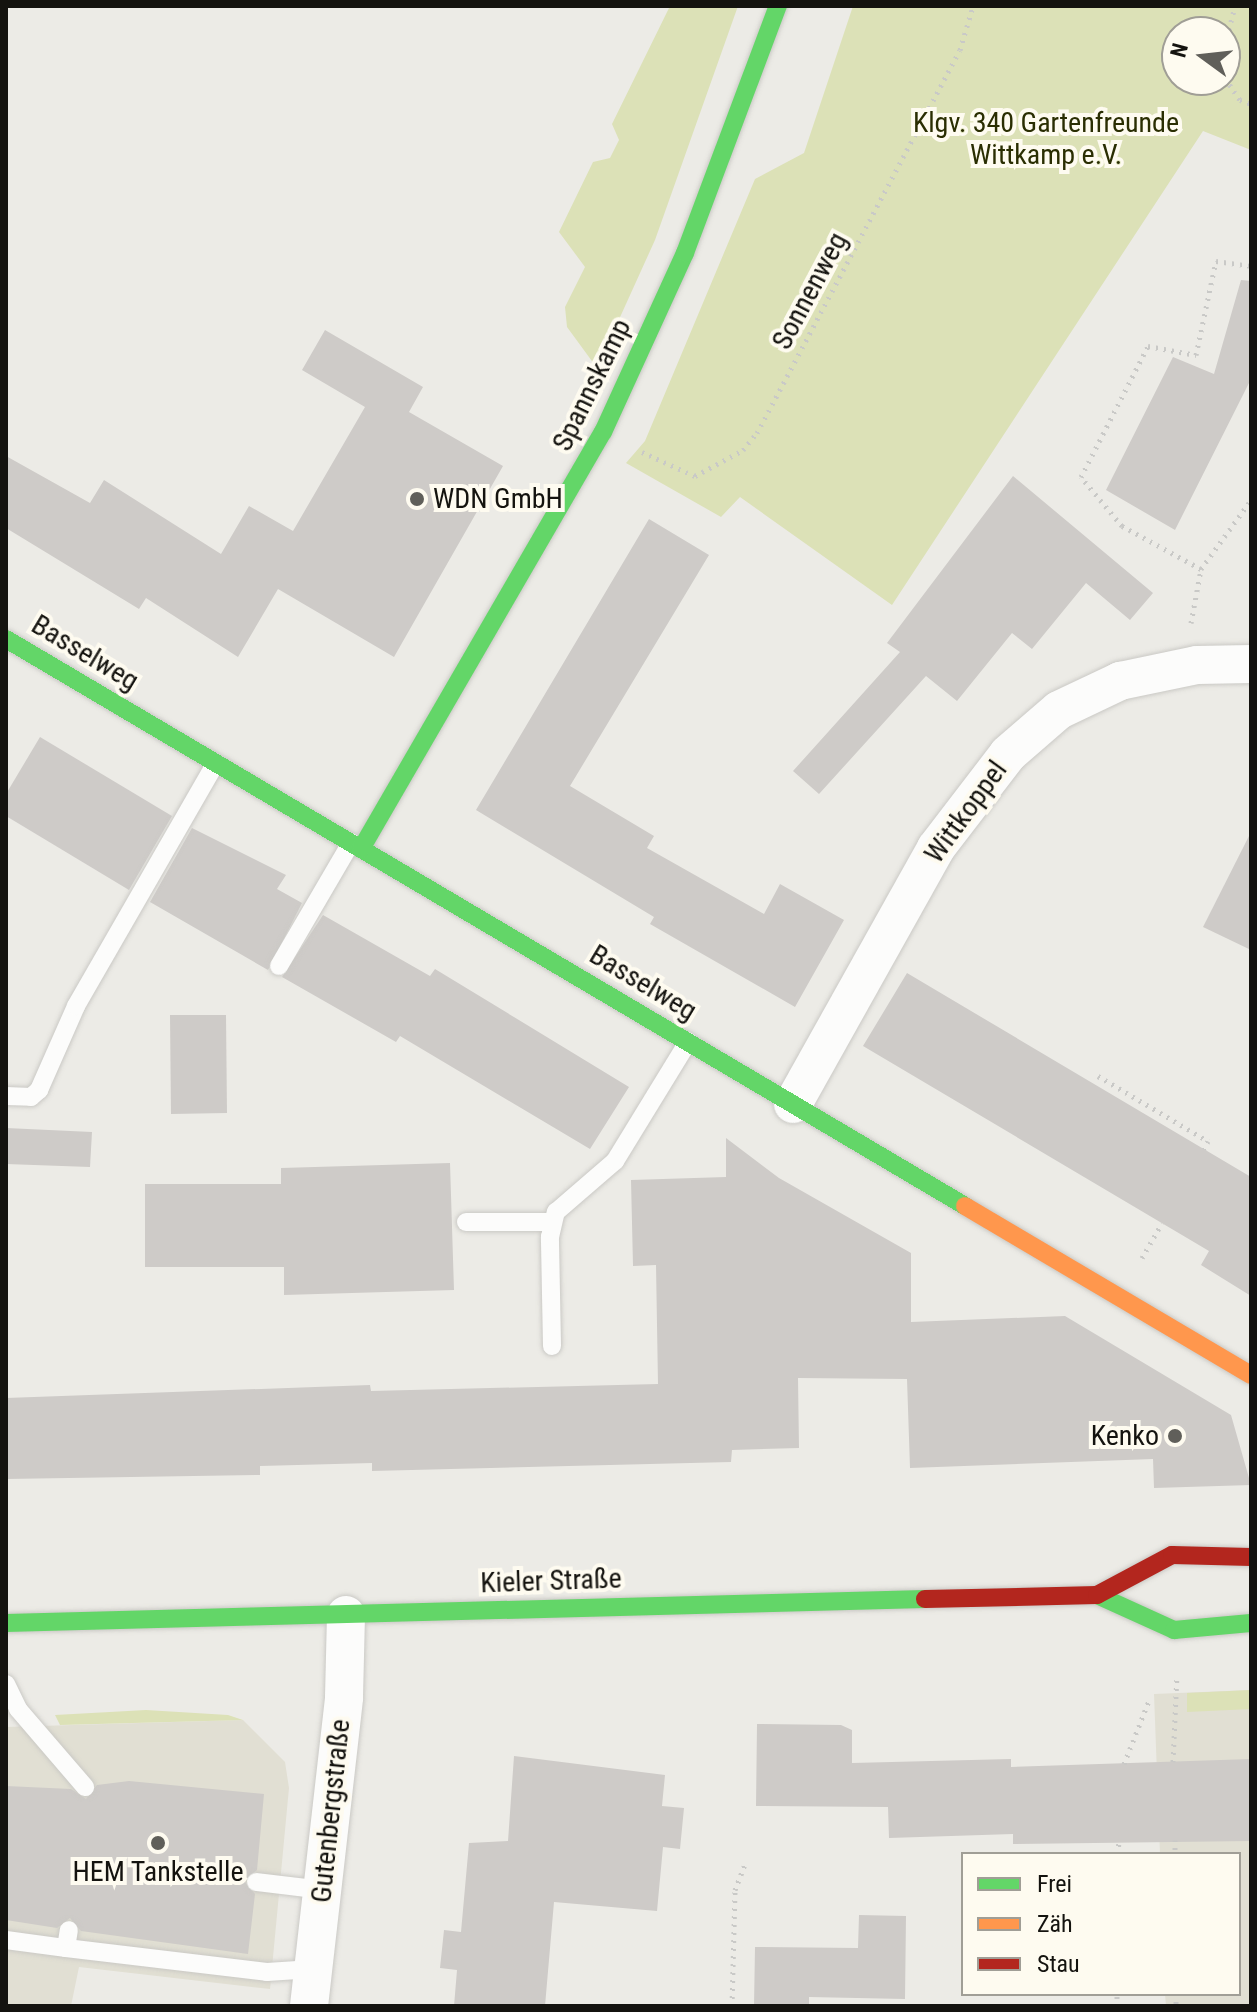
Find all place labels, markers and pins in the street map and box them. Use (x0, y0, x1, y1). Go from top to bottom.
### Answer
place label: WDN GmbH (433, 482, 563, 516)
marker: WDN GmbH (408, 490, 426, 508)
place label: Kenko (1091, 1419, 1159, 1453)
marker: Kenko (1166, 1427, 1184, 1445)
marker: HEM Tankstelle (149, 1834, 167, 1852)
place label: HEM Tankstelle (72, 1855, 244, 1889)

